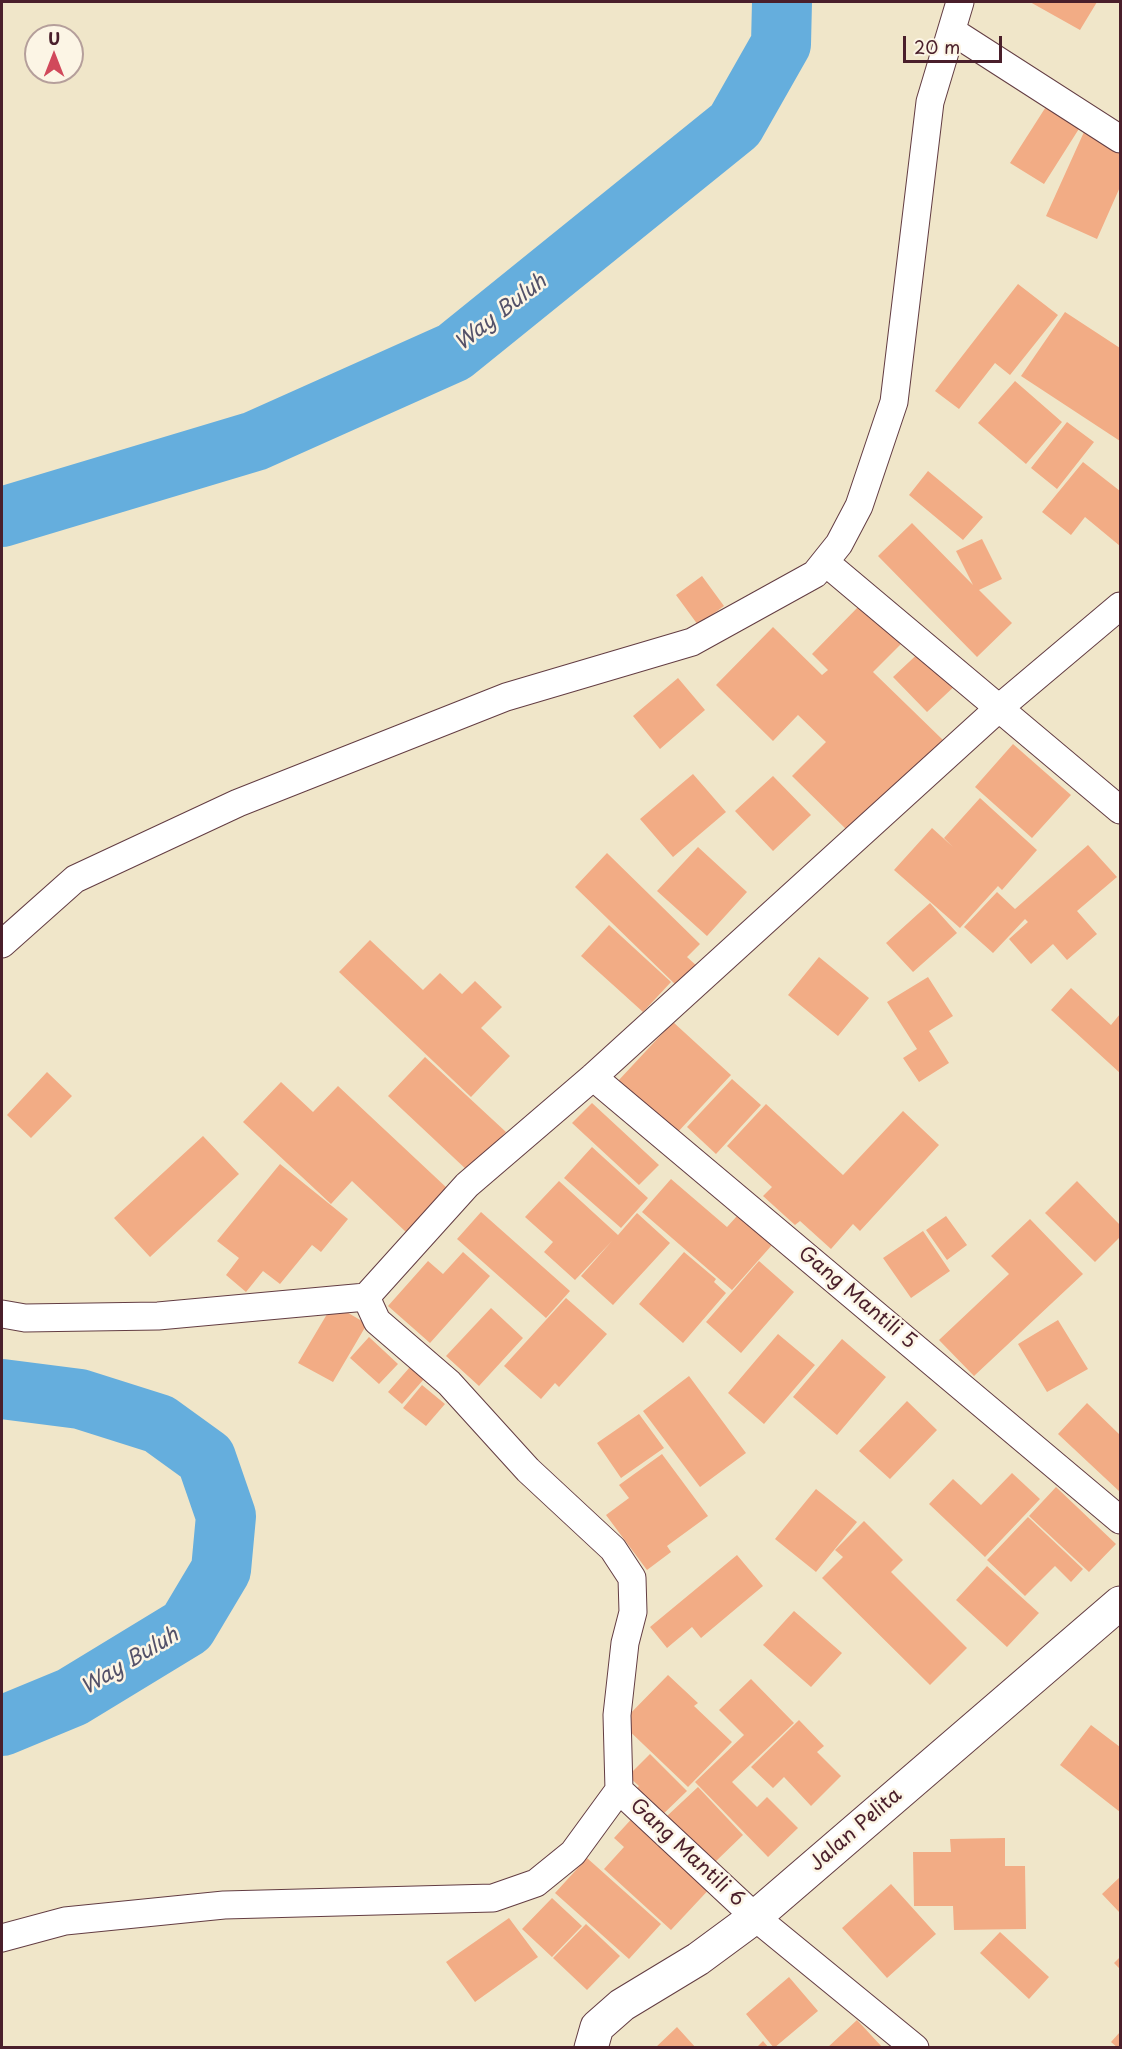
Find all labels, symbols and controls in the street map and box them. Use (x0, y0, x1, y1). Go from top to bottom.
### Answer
north arrow (24, 24, 84, 84)
scale bar (906, 24, 1005, 62)
text: U (48, 26, 60, 50)
text: 20 m (914, 33, 960, 60)
water label: Way Buluh (450, 269, 552, 357)
street label: Gang Mantili 5 (793, 1242, 921, 1354)
water label: Way Buluh (77, 1623, 183, 1701)
street label: Jalan Pelita (805, 1783, 907, 1877)
street label: Gang Mantili 6 (625, 1794, 749, 1912)

